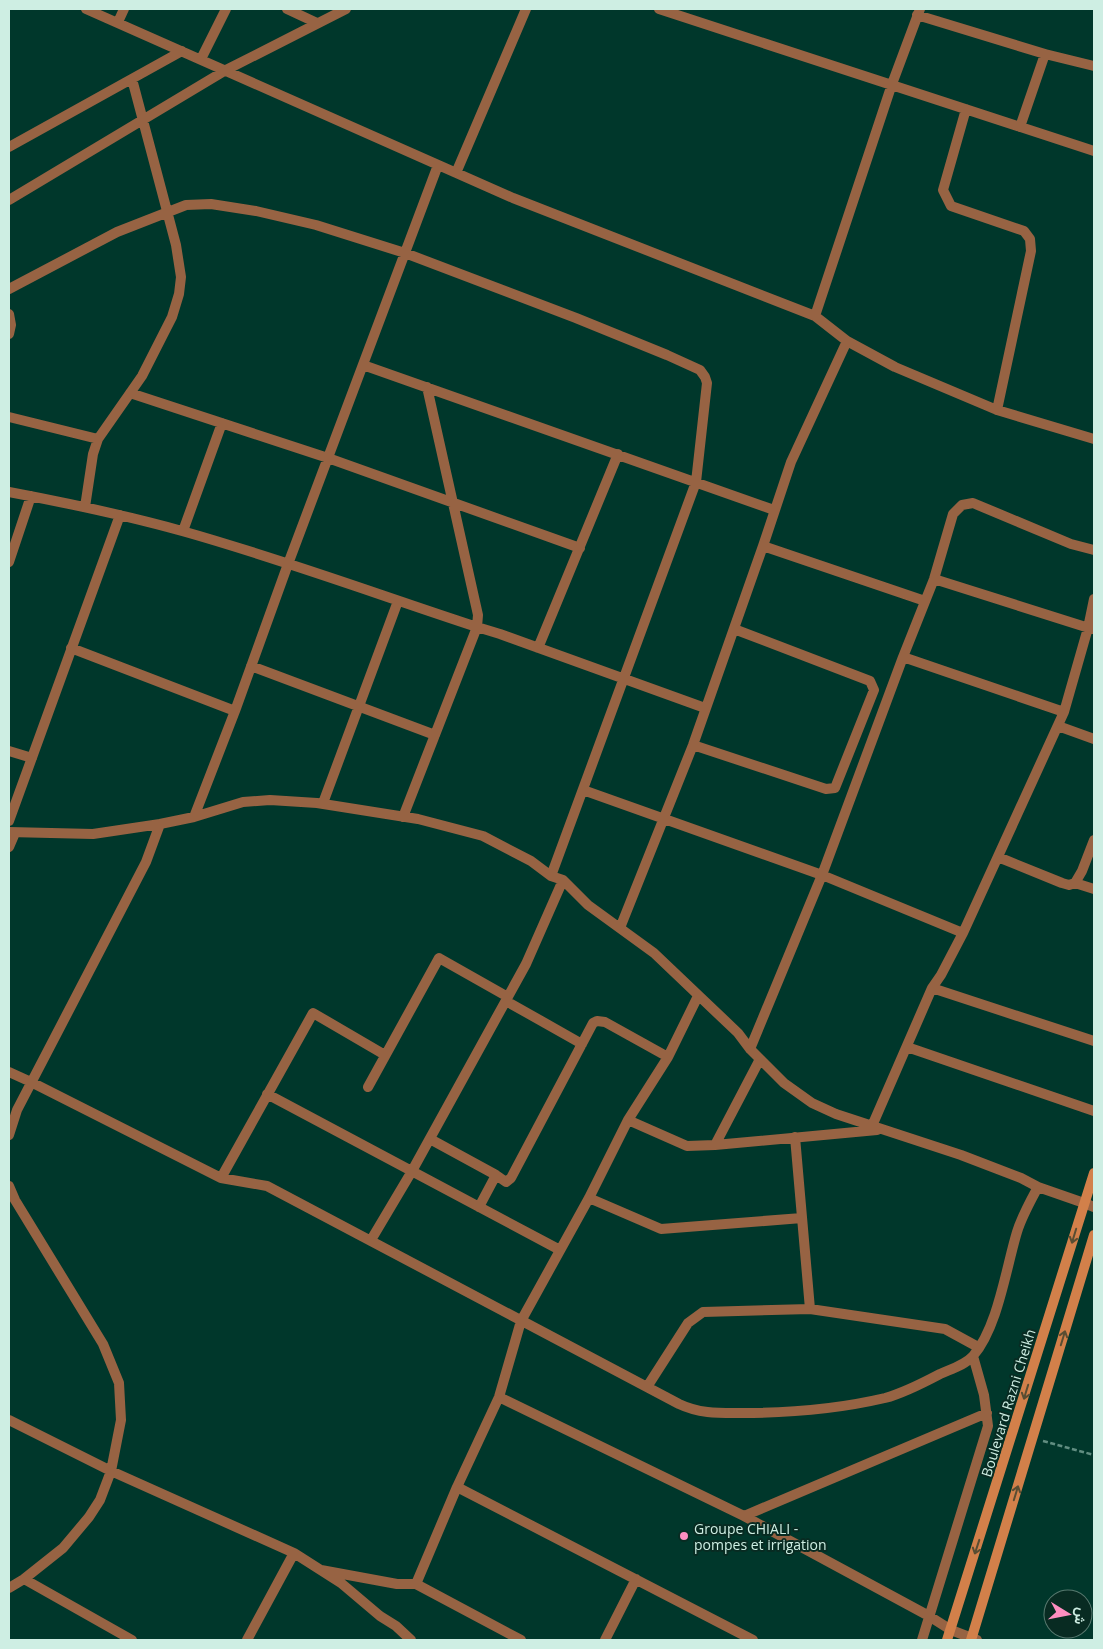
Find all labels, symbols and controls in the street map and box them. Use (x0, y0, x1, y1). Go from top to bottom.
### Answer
one-way arrow (1068, 1228, 1078, 1244)
street label: Boulevard Razni Cheikh (976, 1327, 1040, 1479)
one-way arrow (1059, 1330, 1069, 1346)
one-way arrow (1021, 1383, 1031, 1399)
one-way arrow (1011, 1486, 1021, 1502)
place label: Groupe CHIALI - pompes et irrigation (694, 1519, 827, 1554)
marker: Groupe CHIALI - pompes et irrigation (678, 1530, 690, 1542)
one-way arrow (972, 1538, 982, 1554)
north arrow (1043, 1589, 1093, 1639)
text: ش (1070, 1606, 1092, 1626)

